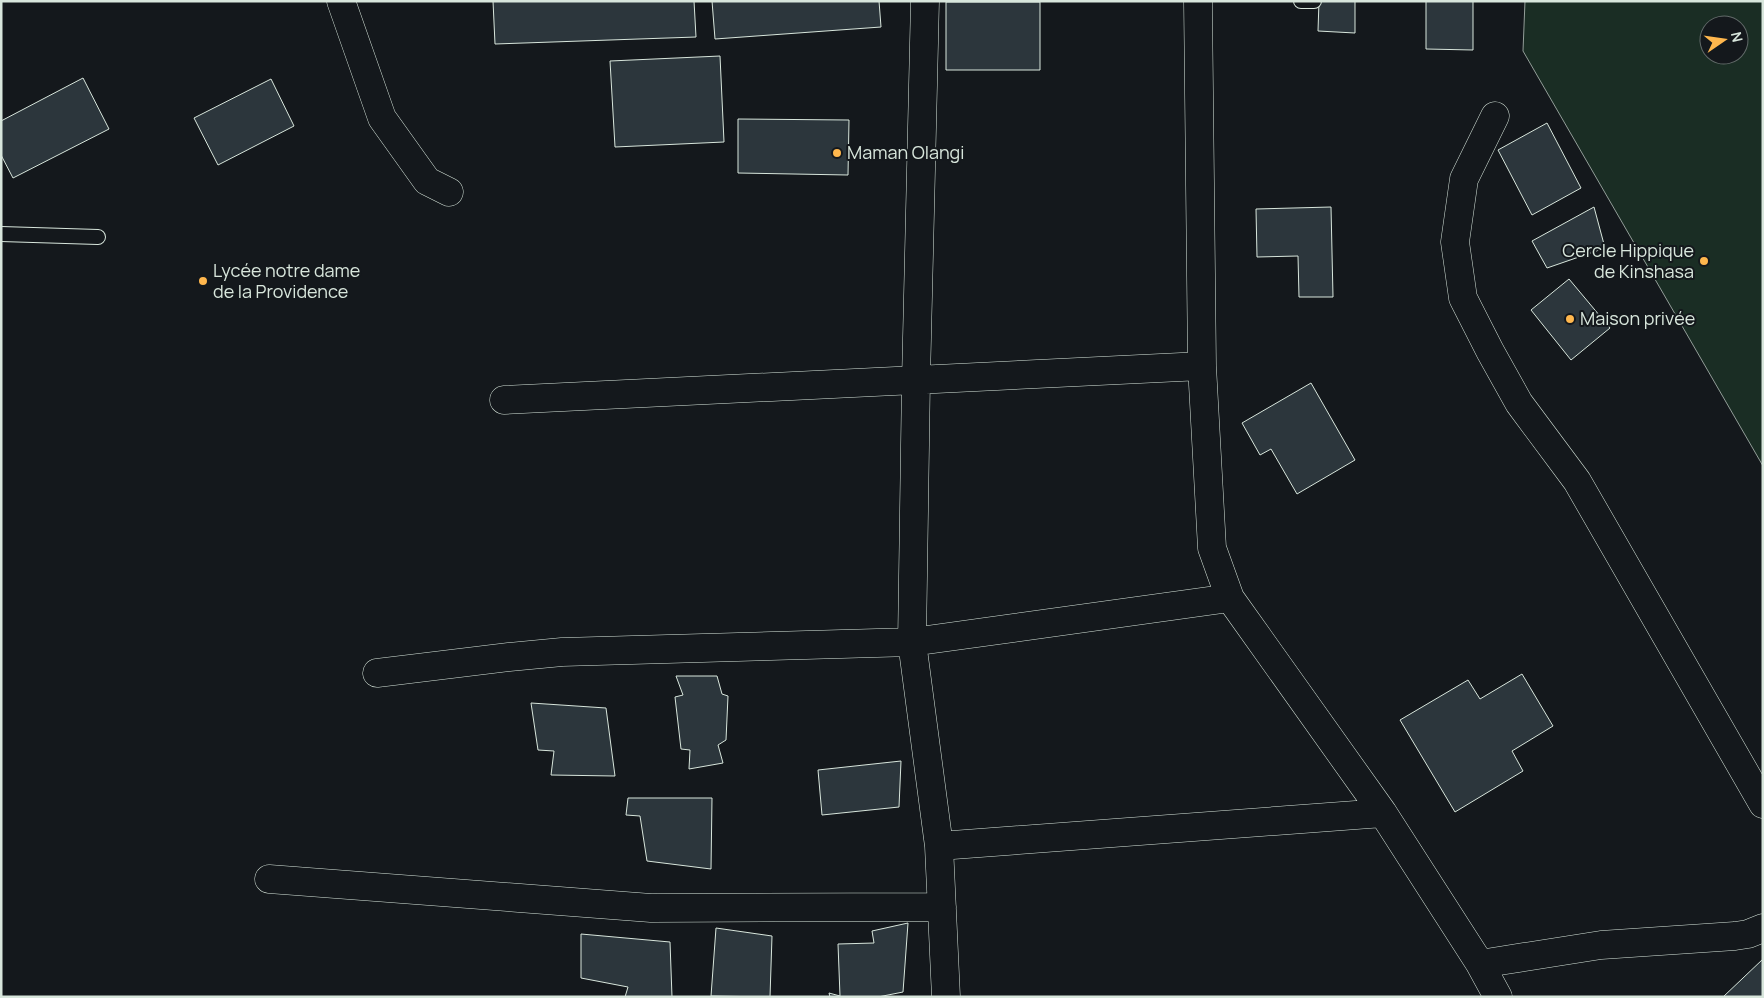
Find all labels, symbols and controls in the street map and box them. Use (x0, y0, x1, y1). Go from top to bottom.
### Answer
north arrow (1699, 15, 1749, 65)
text: N (1727, 30, 1748, 44)
place label: Maman Olangi (847, 140, 964, 164)
marker: Maman Olangi (831, 147, 843, 159)
place label: Cercle Hippique de Kinshasa (1562, 238, 1694, 283)
marker: Cercle Hippique de Kinshasa (1698, 255, 1710, 267)
place label: Lycée notre dame de la Providence (213, 258, 360, 303)
marker: Lycée notre dame de la Providence (197, 275, 209, 287)
place label: Maison privée (1580, 306, 1695, 330)
marker: Maison privée (1564, 313, 1576, 325)

